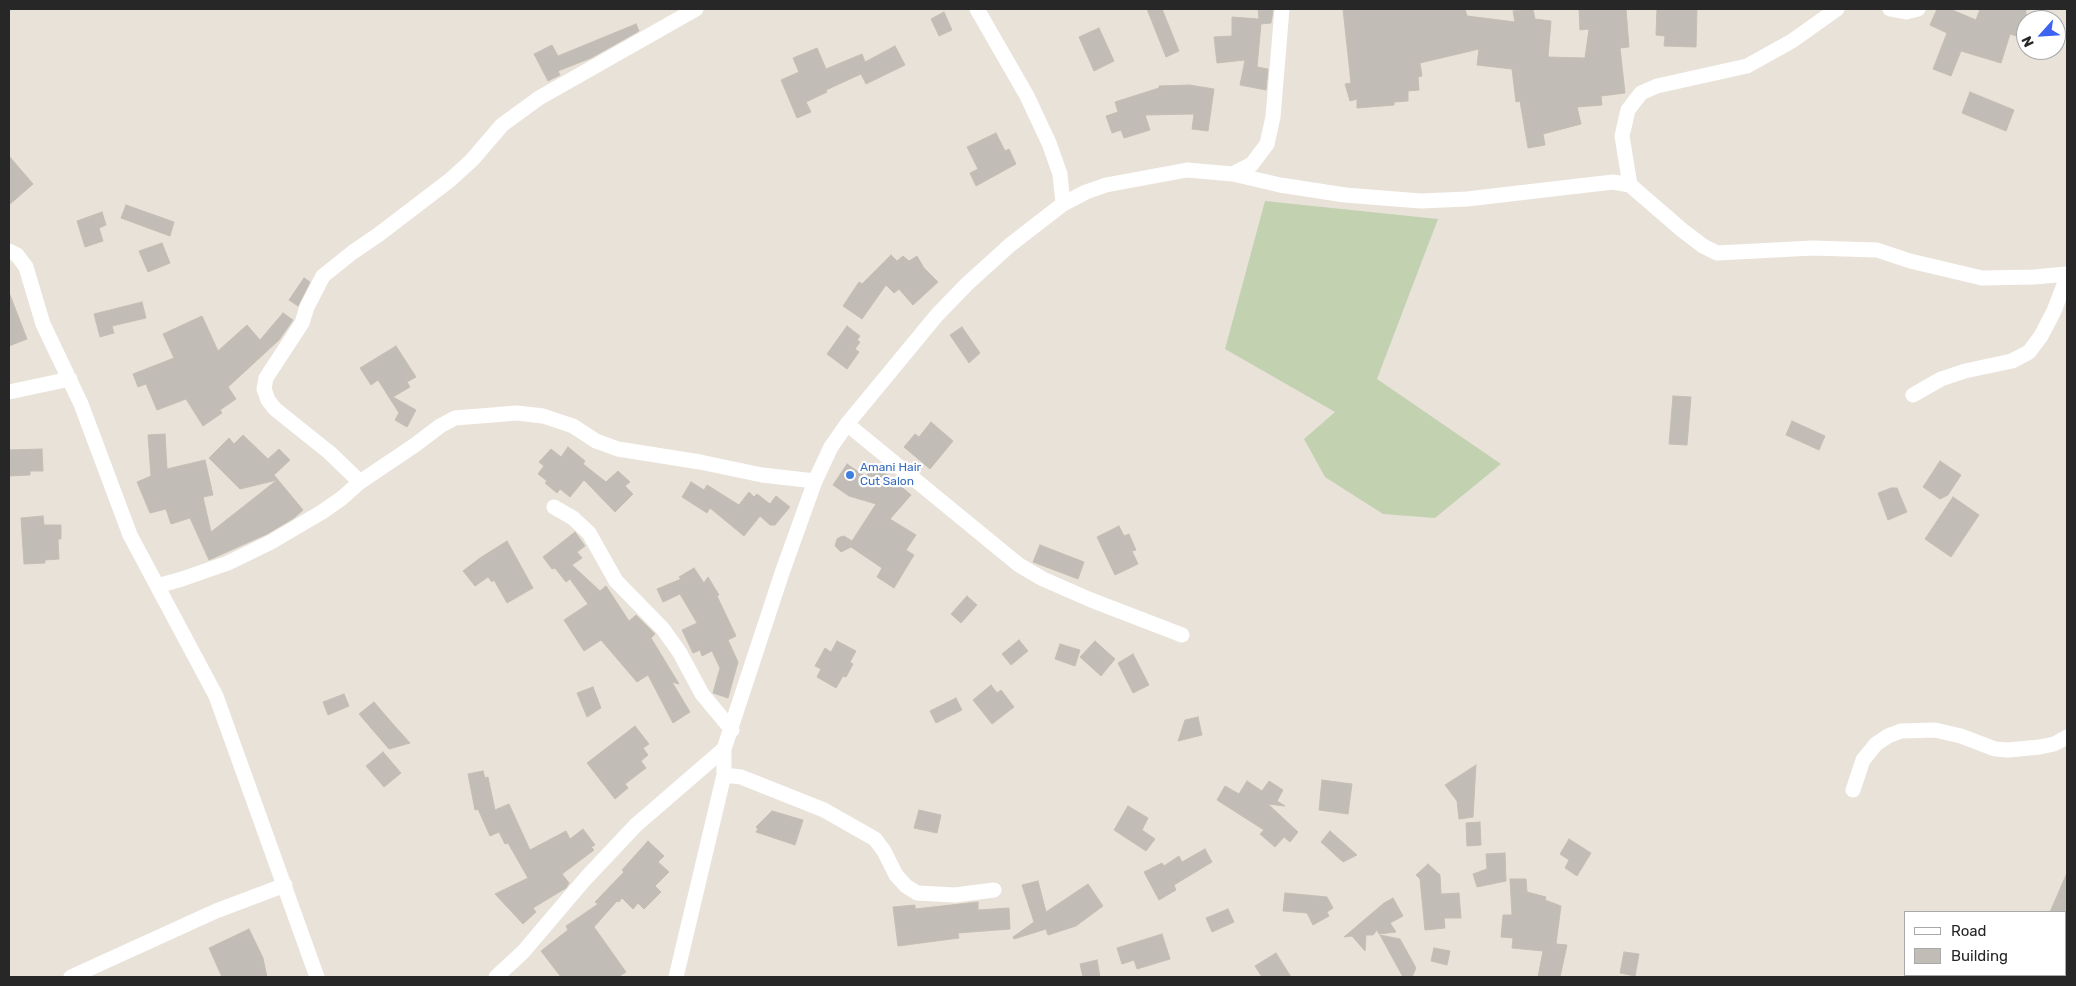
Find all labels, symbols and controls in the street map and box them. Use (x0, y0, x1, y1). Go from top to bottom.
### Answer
north arrow (2016, 10, 2066, 60)
text: N (2018, 33, 2038, 50)
place label: Amani Hair Cut Salon (860, 461, 921, 489)
marker: Amani Hair Cut Salon (844, 469, 856, 481)
legend (1904, 911, 2066, 976)
text: Road (1951, 922, 1987, 940)
text: Building (1951, 947, 2008, 965)

